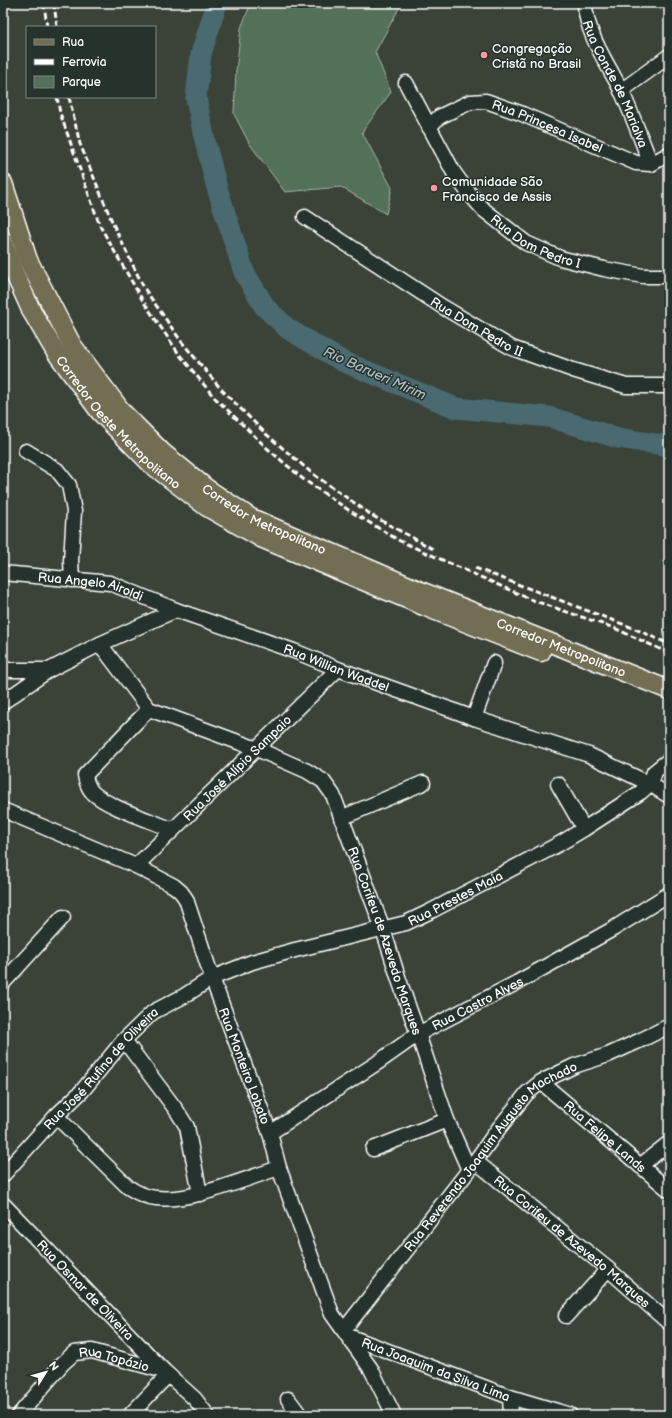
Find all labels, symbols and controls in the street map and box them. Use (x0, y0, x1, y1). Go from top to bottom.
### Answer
street label: Rua Conde de Marialva (579, 18, 651, 150)
legend (26, 26, 156, 98)
text: Rua (62, 35, 84, 50)
place label: Congregação Cristã no Brasil (492, 41, 581, 72)
marker: Congregação Cristã no Brasil (479, 50, 489, 60)
text: Ferrovia (62, 55, 107, 70)
text: Parque (62, 75, 101, 90)
street label: Rua Princesa Isabel (490, 97, 605, 157)
place label: Comunidade São Francisco de Assis (442, 174, 552, 205)
marker: Comunidade São Francisco de Assis (429, 183, 439, 193)
street label: Rua Dom Pedro I (487, 211, 582, 272)
street label: Rua Dom Pedro II (427, 294, 525, 360)
water label: Rio Barueri Mirim (321, 343, 429, 404)
street label: Corredor Oeste Metropolitano (52, 353, 183, 493)
street label: Corredor Metropolitano (199, 481, 328, 558)
street label: Rua Angelo Airoldi (37, 569, 145, 605)
street label: Corredor Metropolitano (494, 615, 628, 681)
street label: Rua Willian Waddel (281, 641, 391, 696)
street label: Rua José Alípio Sampaio (180, 712, 295, 825)
street label: Rua Corifeu de Azevedo Marques (344, 845, 425, 1038)
street label: Rua Prestes Maia (406, 868, 506, 930)
street label: Rua Castro Alves (429, 973, 527, 1034)
street label: Rua José Rufino de Oliveira (40, 1004, 161, 1133)
street label: Rua Monteiro Lobato (215, 1006, 273, 1127)
street label: Rua Reverendo Joaquim Augusto Machado (401, 1059, 580, 1255)
street label: Rua Felipe Lands (560, 1098, 649, 1177)
street label: Rua Corifeu de Azevedo Marques (490, 1172, 653, 1312)
street label: Rua Osmar de Oliveira (33, 1237, 137, 1344)
street label: Rua Joaquim da Silva Lima (359, 1335, 512, 1405)
street label: Rua Topázio (78, 1344, 151, 1375)
north arrow (26, 1352, 66, 1392)
text: N (46, 1359, 61, 1373)

